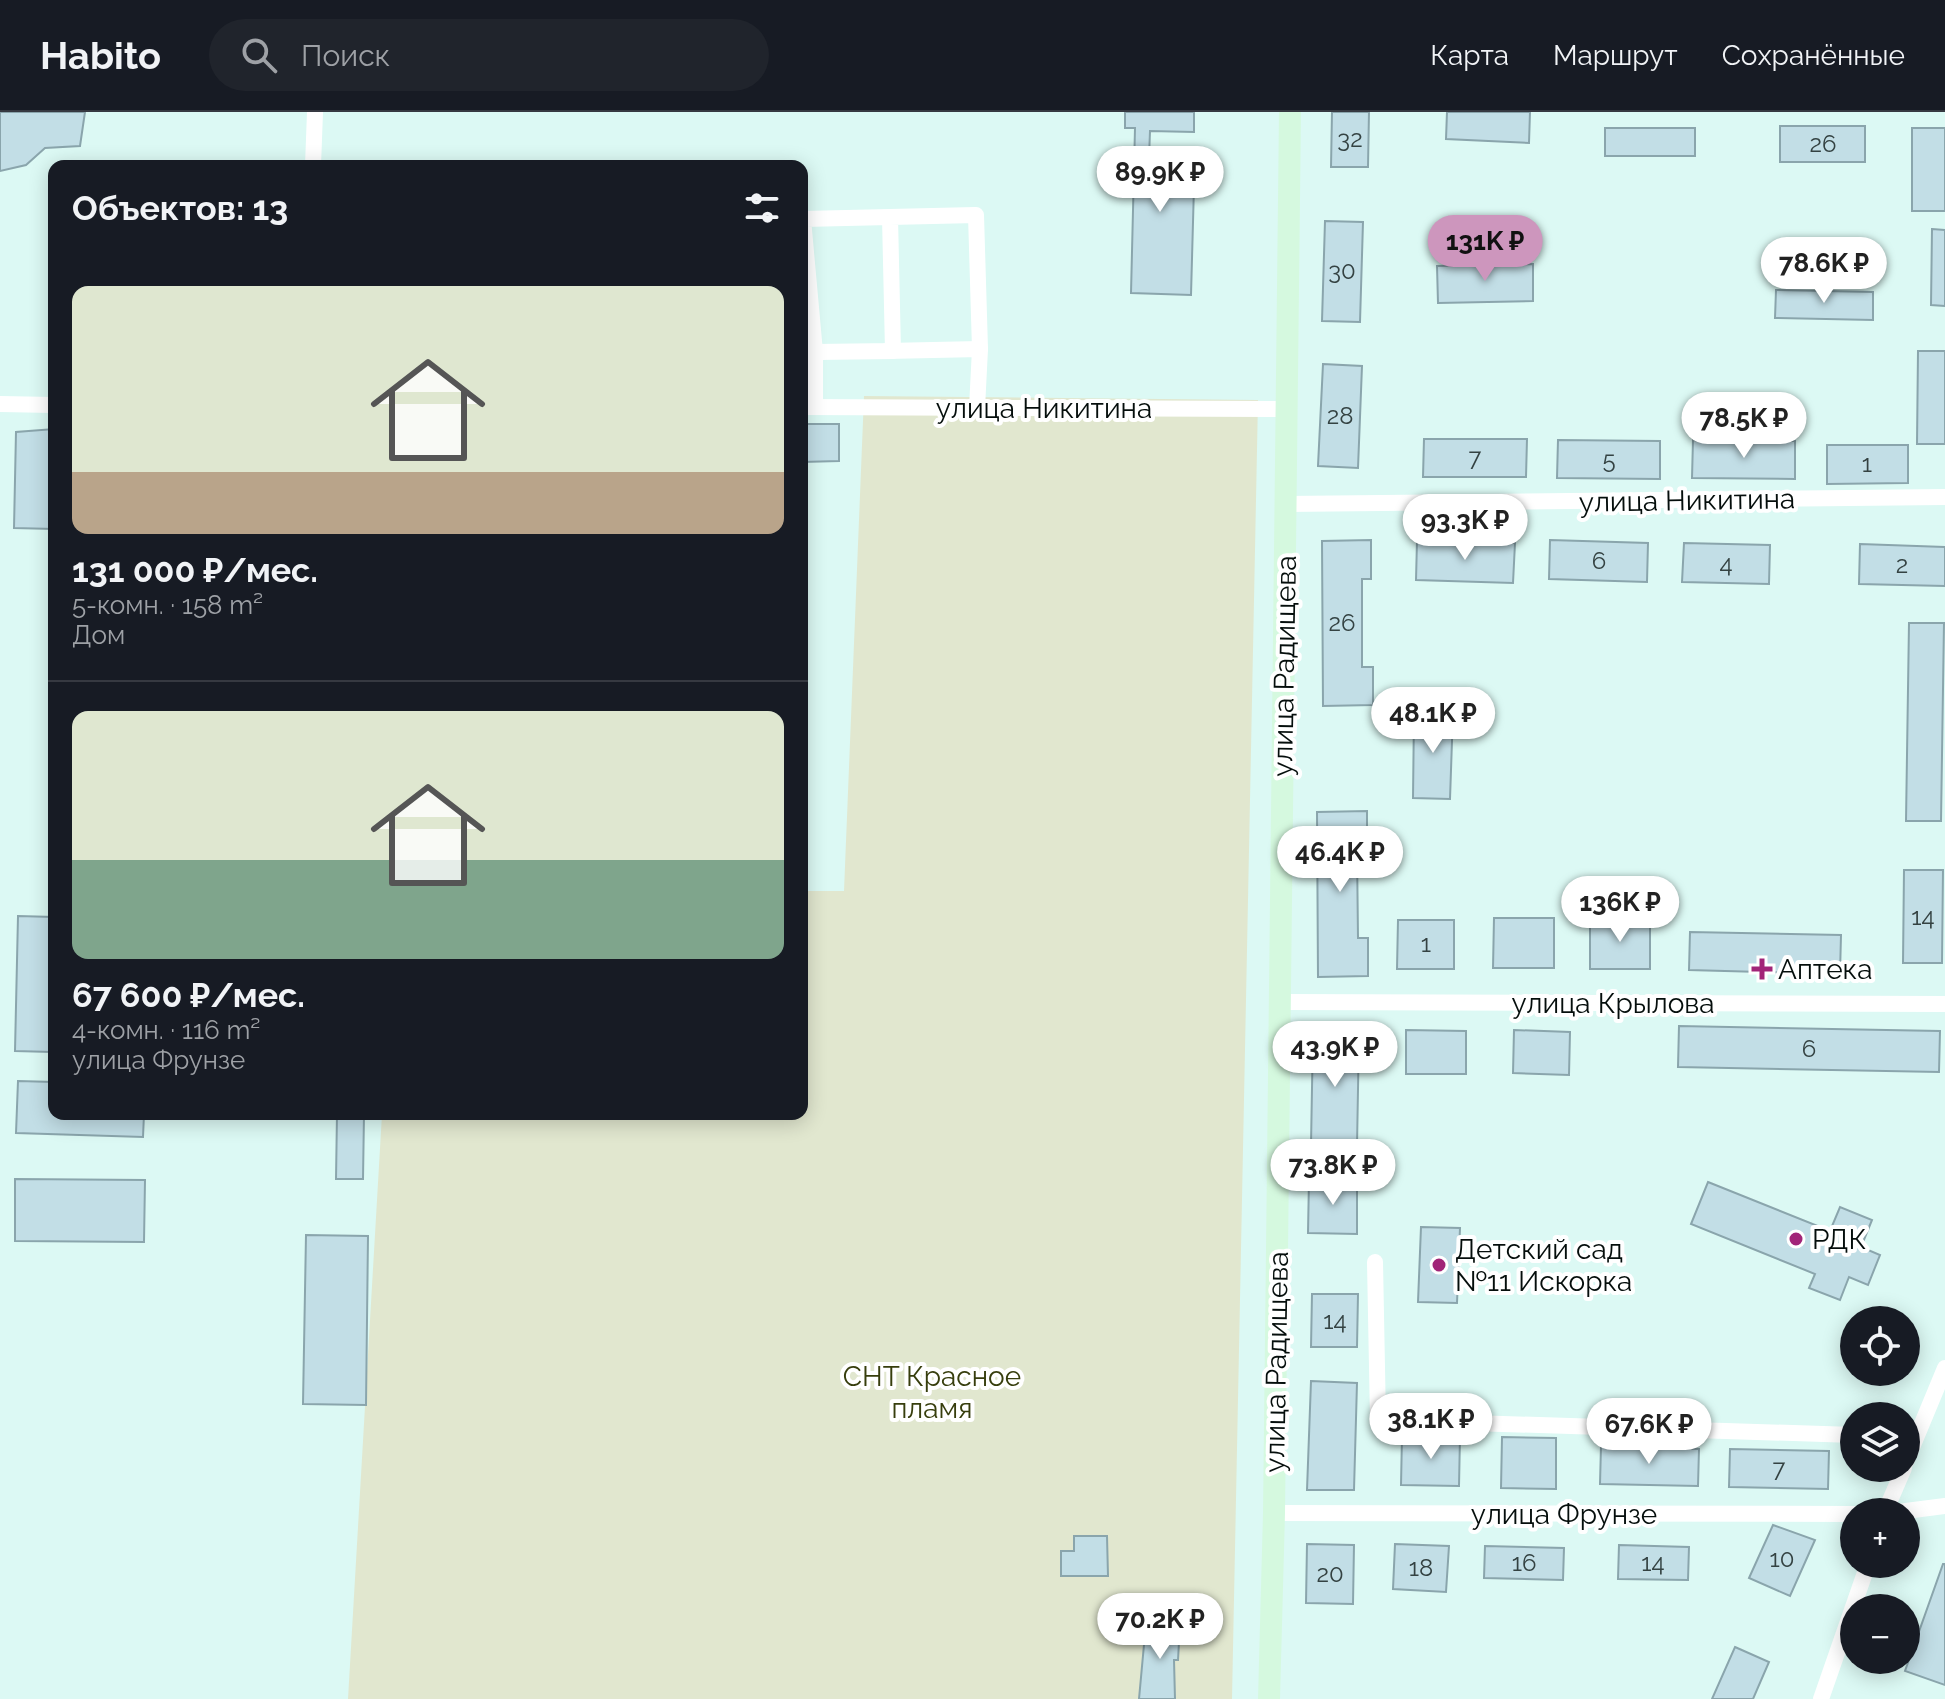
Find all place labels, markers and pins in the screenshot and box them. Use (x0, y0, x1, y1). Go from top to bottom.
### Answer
pin: 89.9K ₽ (1086, 146, 1234, 214)
pin: 131K ₽ (1420, 215, 1550, 283)
pin: 78.6K ₽ (1750, 237, 1898, 305)
pin: 78.5K ₽ (1670, 392, 1818, 460)
pin: 93.3K ₽ (1391, 494, 1539, 562)
pin: 48.1K ₽ (1359, 687, 1507, 755)
pin: 46.4K ₽ (1266, 826, 1414, 894)
pin: 136K ₽ (1555, 876, 1685, 944)
place label: Аптека (1778, 953, 1872, 986)
marker: Аптека (1753, 960, 1771, 978)
pin: 43.9K ₽ (1261, 1021, 1409, 1089)
pin: 73.8K ₽ (1259, 1139, 1407, 1207)
place label: РДК (1812, 1223, 1867, 1256)
marker: РДК (1787, 1230, 1805, 1248)
place label: Детский сад №11 Искорка (1455, 1233, 1632, 1298)
marker: Детский сад №11 Искорка (1430, 1256, 1448, 1274)
pin: 38.1K ₽ (1357, 1393, 1505, 1461)
pin: 67.6K ₽ (1575, 1398, 1723, 1466)
pin: 70.2K ₽ (1086, 1593, 1234, 1661)

